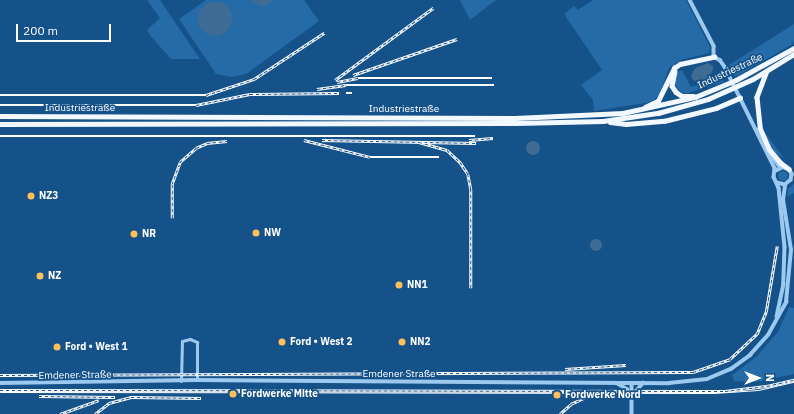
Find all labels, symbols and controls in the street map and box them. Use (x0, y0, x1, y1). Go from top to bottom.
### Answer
scale bar (18, 16, 113, 42)
text: 200 m (23, 23, 58, 38)
street label: Industriestraße (696, 51, 764, 91)
street label: Industriestraße (45, 102, 115, 114)
street label: Industriestraße (369, 103, 439, 115)
place label: NZ3 (39, 190, 58, 202)
marker: NZ3 (26, 191, 36, 201)
place label: NW (264, 227, 281, 239)
place label: NR (142, 228, 156, 240)
marker: NW (251, 228, 261, 238)
marker: NR (129, 229, 139, 239)
place label: NZ (48, 270, 61, 282)
marker: NZ (35, 271, 45, 281)
place label: NN1 (407, 279, 427, 291)
marker: NN1 (394, 280, 404, 290)
place label: Ford • West 2 (290, 336, 353, 348)
place label: NN2 (410, 336, 430, 348)
marker: Ford • West 2 (277, 337, 287, 347)
marker: NN2 (397, 337, 407, 347)
place label: Ford • West 1 (65, 341, 128, 353)
marker: Ford • West 1 (52, 342, 62, 352)
north arrow (738, 358, 778, 398)
street label: Emdener Straße (38, 368, 112, 382)
street label: Emdener Straße (362, 368, 436, 380)
text: N (763, 374, 777, 382)
place label: Fordwerke Mitte (241, 388, 318, 400)
marker: Fordwerke Mitte (228, 389, 238, 399)
place label: Fordwerke Nord (565, 389, 641, 401)
marker: Fordwerke Nord (552, 390, 562, 400)

